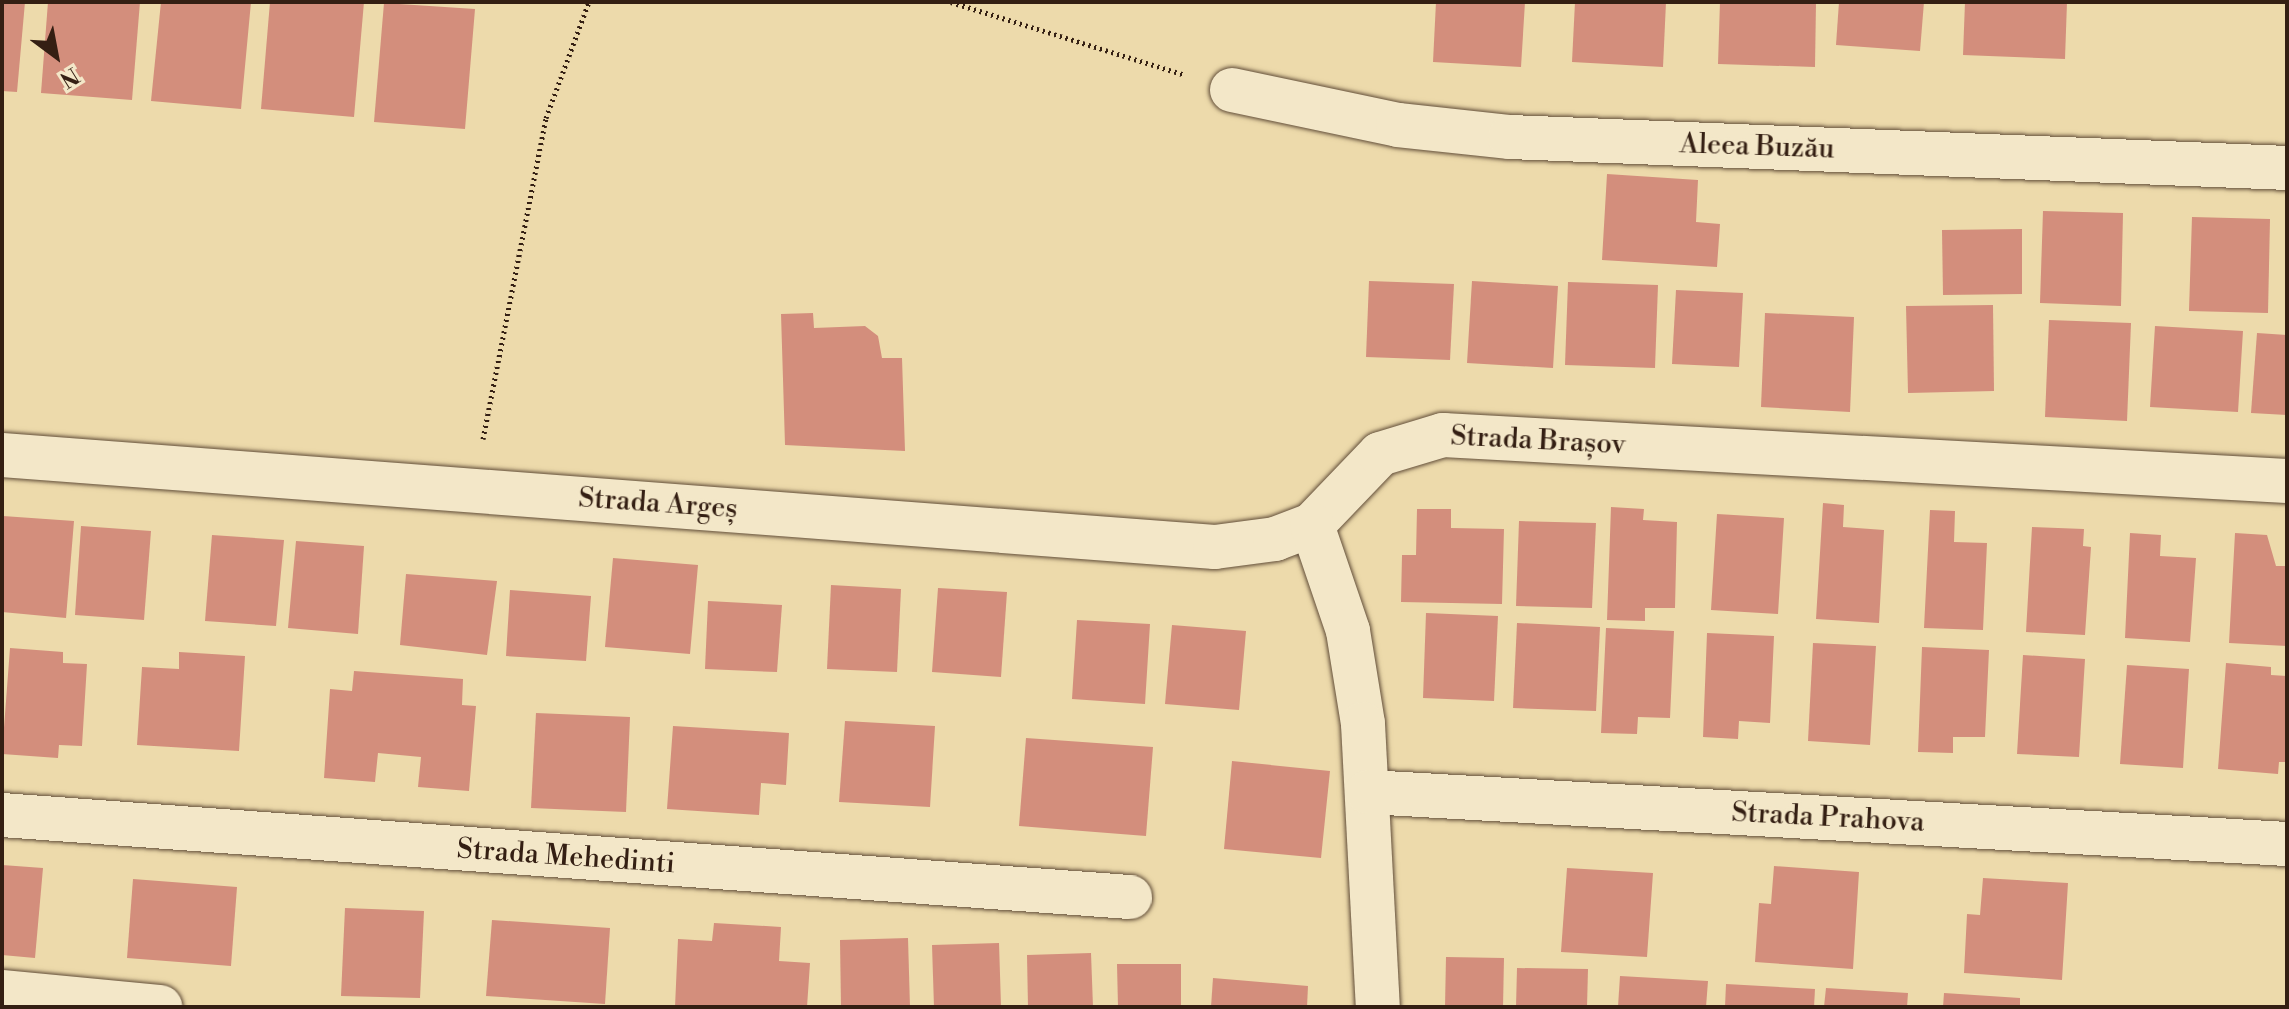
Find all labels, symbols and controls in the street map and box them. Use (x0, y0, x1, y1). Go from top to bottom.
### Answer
north arrow (16, 16, 96, 96)
text: N (54, 61, 84, 93)
street label: Aleea Buzău (1679, 128, 1835, 166)
street label: Strada Brașov (1450, 420, 1626, 462)
street label: Strada Argeș (577, 482, 739, 526)
street label: Strada Prahova (1731, 796, 1925, 840)
street label: Strada Mehedinti (456, 833, 676, 881)

